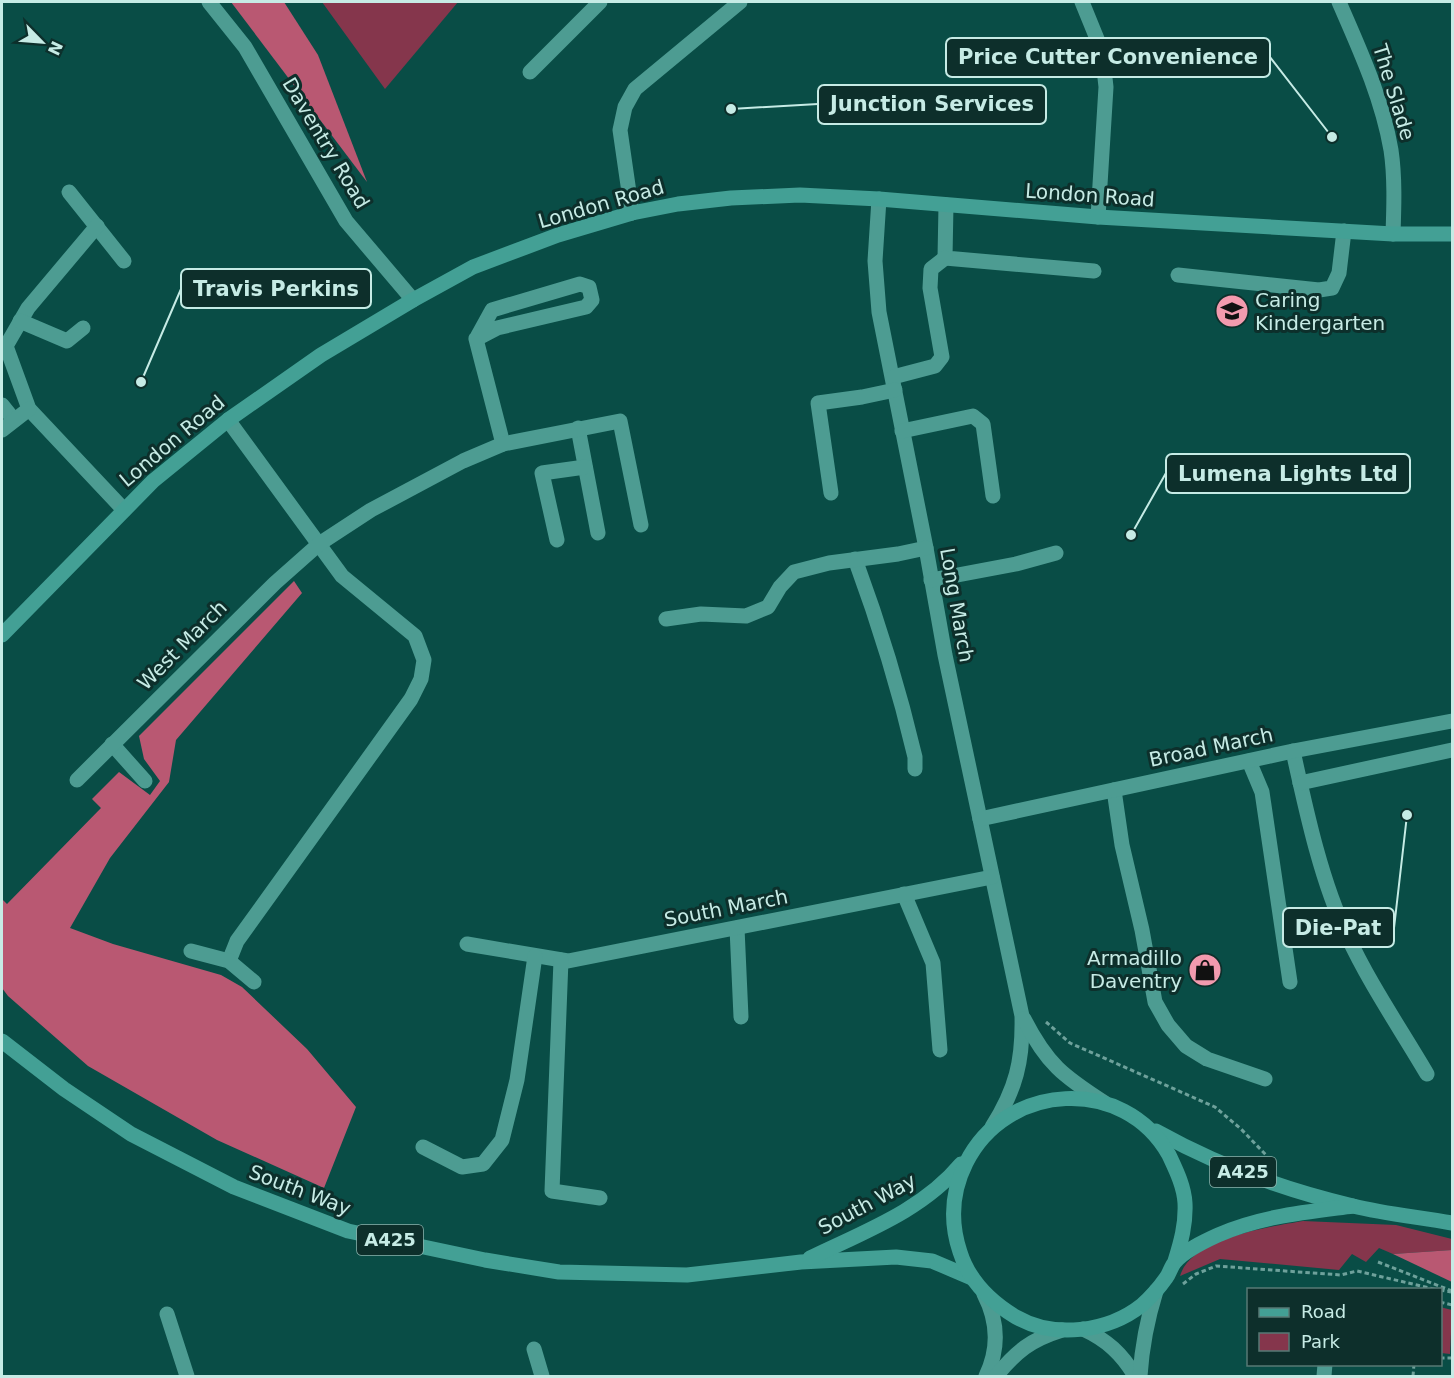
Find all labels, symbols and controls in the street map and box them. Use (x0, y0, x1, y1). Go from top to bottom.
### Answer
north arrow (12, 12, 72, 72)
text: N (44, 38, 67, 58)
callout: Price Cutter Convenience (946, 38, 1270, 77)
street label: The Slade (1368, 40, 1420, 143)
text: Price Cutter Convenience (958, 45, 1258, 69)
street label: Daventry Road (277, 73, 375, 213)
callout: Junction Services (818, 85, 1046, 124)
text: Junction Services (828, 92, 1034, 116)
street label: London Road (535, 175, 667, 233)
street label: London Road (1024, 178, 1156, 212)
callout: Travis Perkins (181, 269, 371, 308)
text: Travis Perkins (193, 277, 359, 301)
place label: Caring Kindergarten (1255, 288, 1385, 335)
school or university icon: Caring Kindergarten (1214, 293, 1250, 329)
street label: London Road (115, 390, 229, 492)
callout: Lumena Lights Ltd (1166, 454, 1410, 493)
text: Lumena Lights Ltd (1178, 462, 1398, 486)
street label: Long March (935, 546, 979, 664)
street label: West March (132, 595, 232, 695)
street label: Broad March (1147, 722, 1275, 772)
street label: South March (662, 884, 790, 932)
callout: Die-Pat (1283, 908, 1394, 947)
text: Die-Pat (1295, 916, 1381, 940)
place label: Armadillo Daventry (1087, 946, 1182, 993)
shop icon: Armadillo Daventry (1187, 952, 1223, 988)
road number: A425 (1210, 1157, 1276, 1187)
street label: South Way (246, 1160, 354, 1220)
street label: South Way (814, 1168, 920, 1240)
road number: A425 (357, 1225, 423, 1255)
legend (1247, 1288, 1442, 1366)
text: Road (1301, 1301, 1346, 1322)
text: Park (1301, 1331, 1340, 1352)

